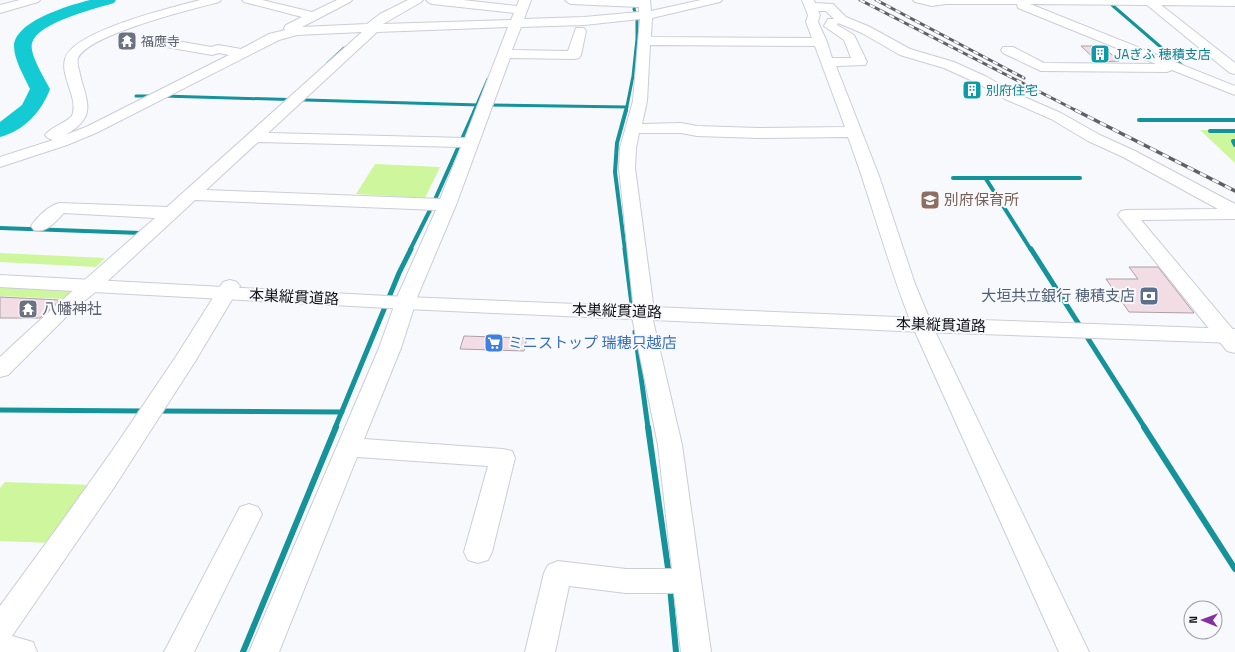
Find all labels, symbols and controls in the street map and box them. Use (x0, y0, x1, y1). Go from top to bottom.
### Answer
temple icon: 福應寺 (116, 30, 138, 52)
place label: 福應寺 (141, 33, 180, 50)
building icon: JAぎふ 穂積支店 (1089, 43, 1111, 65)
place label: JAぎふ 穂積支店 (1114, 46, 1211, 63)
building icon: 別府住宅 (961, 79, 983, 101)
place label: 別府住宅 (986, 82, 1038, 99)
school or university icon: 別府保育所 (919, 189, 941, 211)
place label: 別府保育所 (944, 190, 1019, 209)
street label: 本巣縦貫道路 (249, 285, 339, 308)
bank icon: 大垣共立銀行 穂積支店 (1138, 285, 1160, 307)
place label: 大垣共立銀行 穂積支店 (981, 286, 1135, 305)
temple icon: 八幡神社 (17, 298, 39, 320)
place label: 八幡神社 (42, 299, 102, 318)
street label: 本巣縦貫道路 (572, 299, 662, 322)
street label: 本巣縦貫道路 (896, 313, 986, 336)
supermarket icon: ミニストップ 瑞穂只越店 (483, 332, 505, 354)
place label: ミニストップ 瑞穂只越店 (508, 333, 677, 352)
north arrow (1183, 600, 1223, 640)
text: N (1186, 616, 1200, 624)

